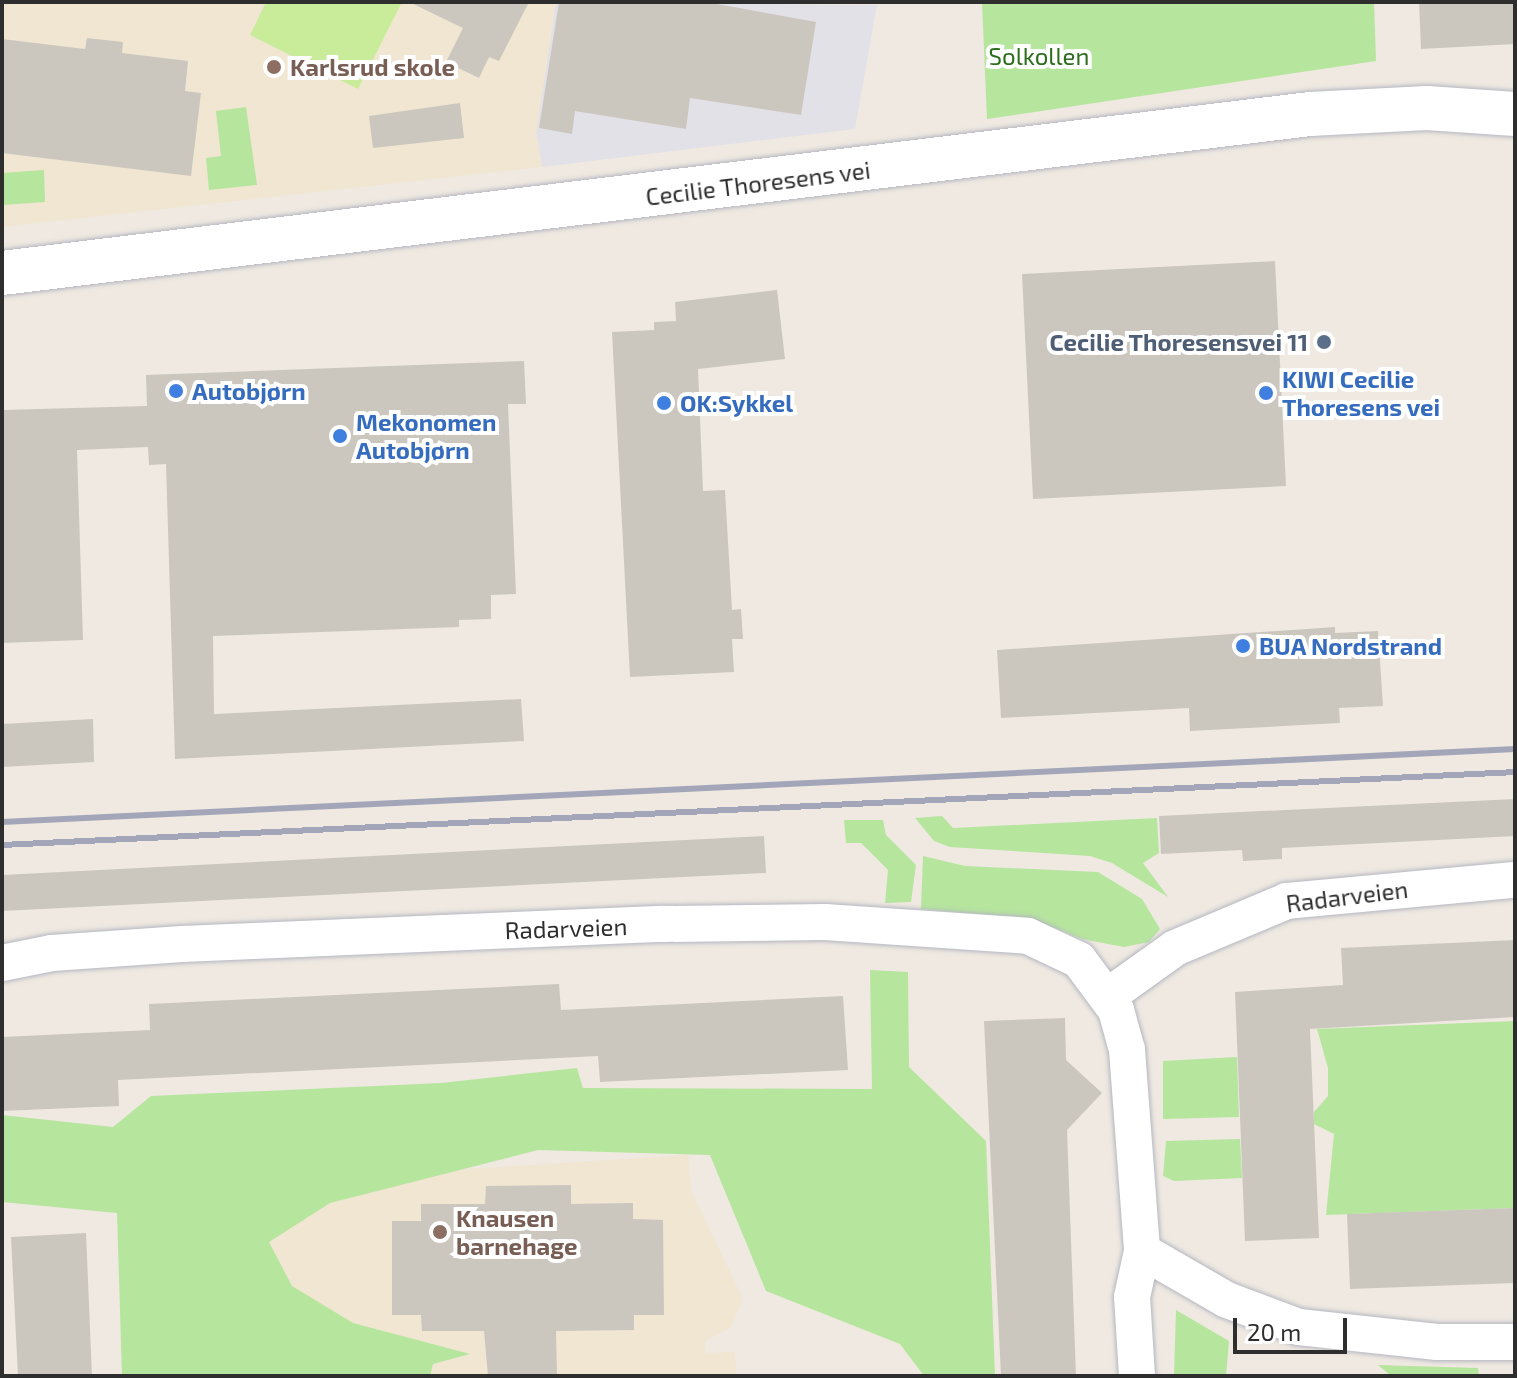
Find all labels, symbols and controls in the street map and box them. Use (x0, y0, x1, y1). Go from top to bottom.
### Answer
park label: Solkollen (989, 42, 1089, 70)
place label: Karlsrud skole (290, 53, 455, 81)
marker: Karlsrud skole (265, 58, 283, 76)
street label: Cecilie Thoresens vei (643, 155, 873, 211)
place label: Cecilie Thoresensvei 11 (1049, 328, 1308, 356)
marker: Cecilie Thoresensvei 11 (1315, 333, 1333, 351)
place label: KIWI Cecilie Thoresens vei (1282, 365, 1441, 421)
place label: Autobjørn (192, 377, 306, 405)
marker: Autobjørn (167, 382, 185, 400)
marker: KIWI Cecilie Thoresens vei (1257, 384, 1275, 402)
place label: OK:Sykkel (680, 389, 793, 417)
marker: OK:Sykkel (655, 394, 673, 412)
place label: Mekonomen Autobjørn (356, 408, 496, 464)
marker: Mekonomen Autobjørn (331, 427, 349, 445)
place label: BUA Nordstrand (1259, 632, 1443, 660)
marker: BUA Nordstrand (1234, 637, 1252, 655)
street label: Radarveien (1284, 874, 1410, 918)
street label: Radarveien (504, 911, 628, 945)
place label: Knausen barnehage (456, 1204, 578, 1260)
marker: Knausen barnehage (431, 1223, 449, 1241)
scale bar (1237, 1302, 1351, 1352)
text: 20 m (1247, 1317, 1301, 1346)

